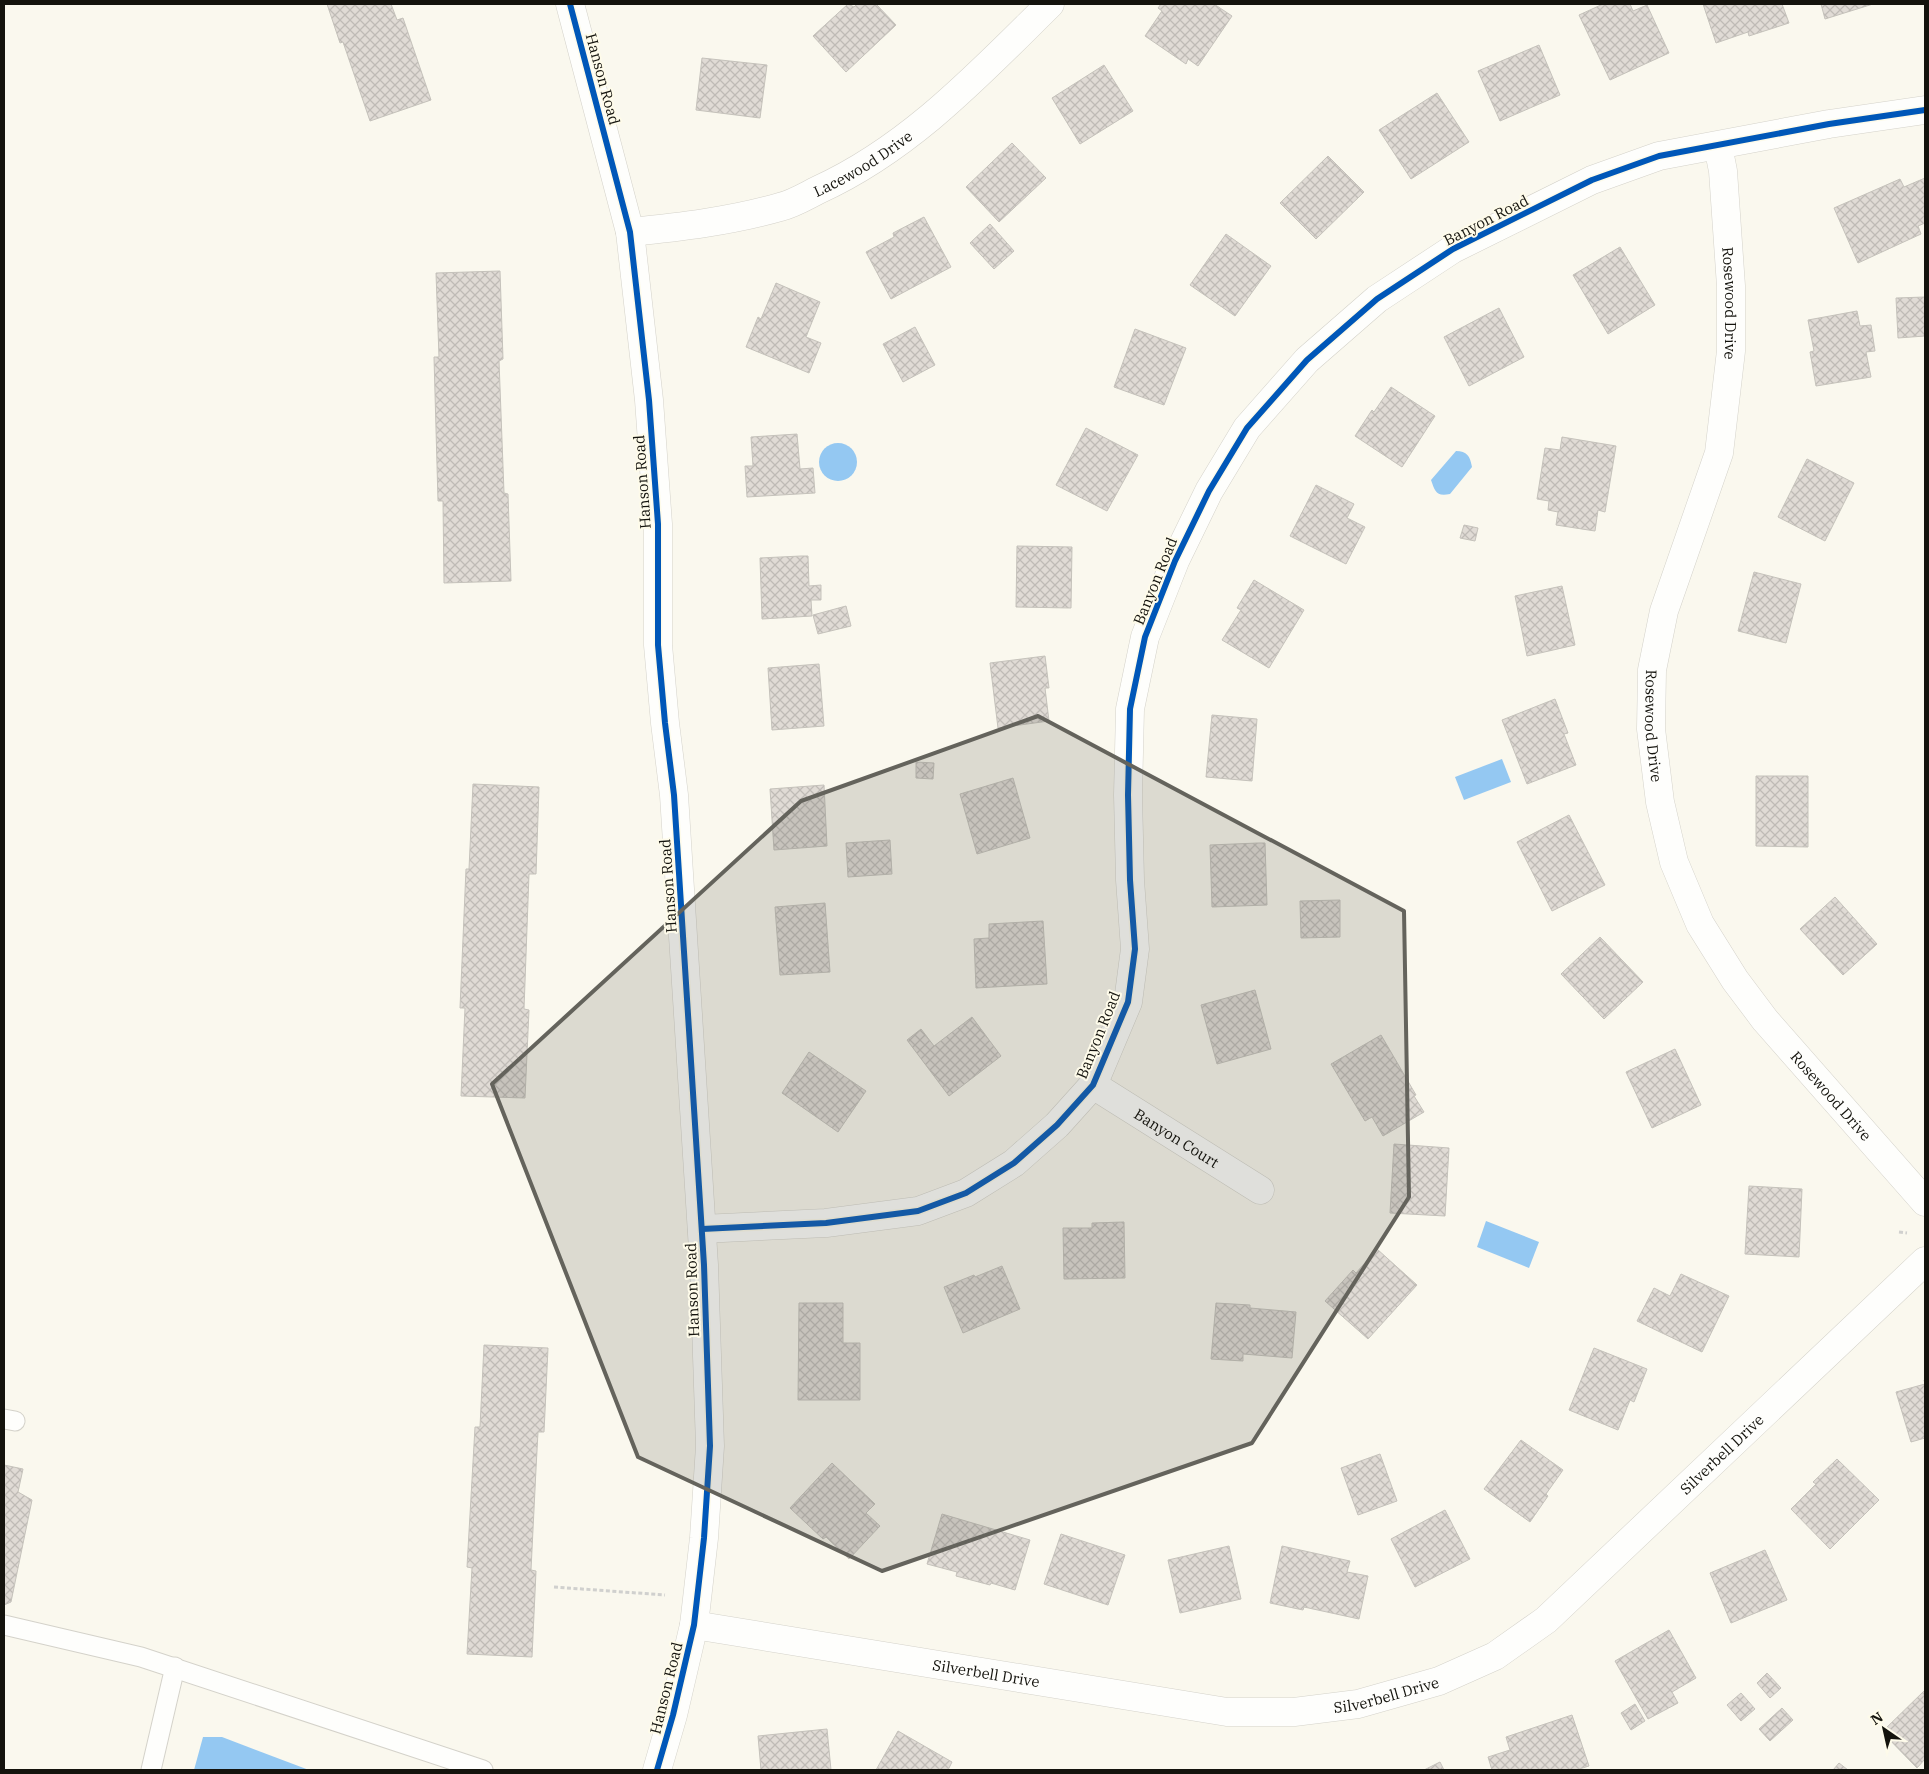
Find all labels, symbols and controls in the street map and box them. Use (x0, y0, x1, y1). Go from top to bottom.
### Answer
street label: Hanson Road (582, 31, 624, 127)
street label: Lacewood Drive (810, 126, 916, 200)
street label: Banyon Road (1440, 190, 1532, 250)
street label: Rosewood Drive (1719, 246, 1741, 361)
street label: Hanson Road (629, 434, 655, 530)
street label: Banyon Road (1129, 534, 1181, 628)
street label: Rosewood Drive (1641, 669, 1667, 783)
street label: Hanson Road (655, 838, 681, 934)
street label: Banyon Road (1072, 988, 1124, 1082)
street label: Rosewood Drive (1787, 1047, 1876, 1144)
street label: Banyon Court (1131, 1104, 1223, 1171)
street label: Hanson Road (681, 1243, 703, 1337)
street label: Silverbell Drive (1675, 1410, 1767, 1498)
street label: Hanson Road (645, 1640, 687, 1736)
street label: Silverbell Drive (931, 1655, 1041, 1691)
street label: Silverbell Drive (1332, 1672, 1441, 1716)
north arrow (1859, 1704, 1909, 1754)
text: N (1867, 1708, 1886, 1729)

